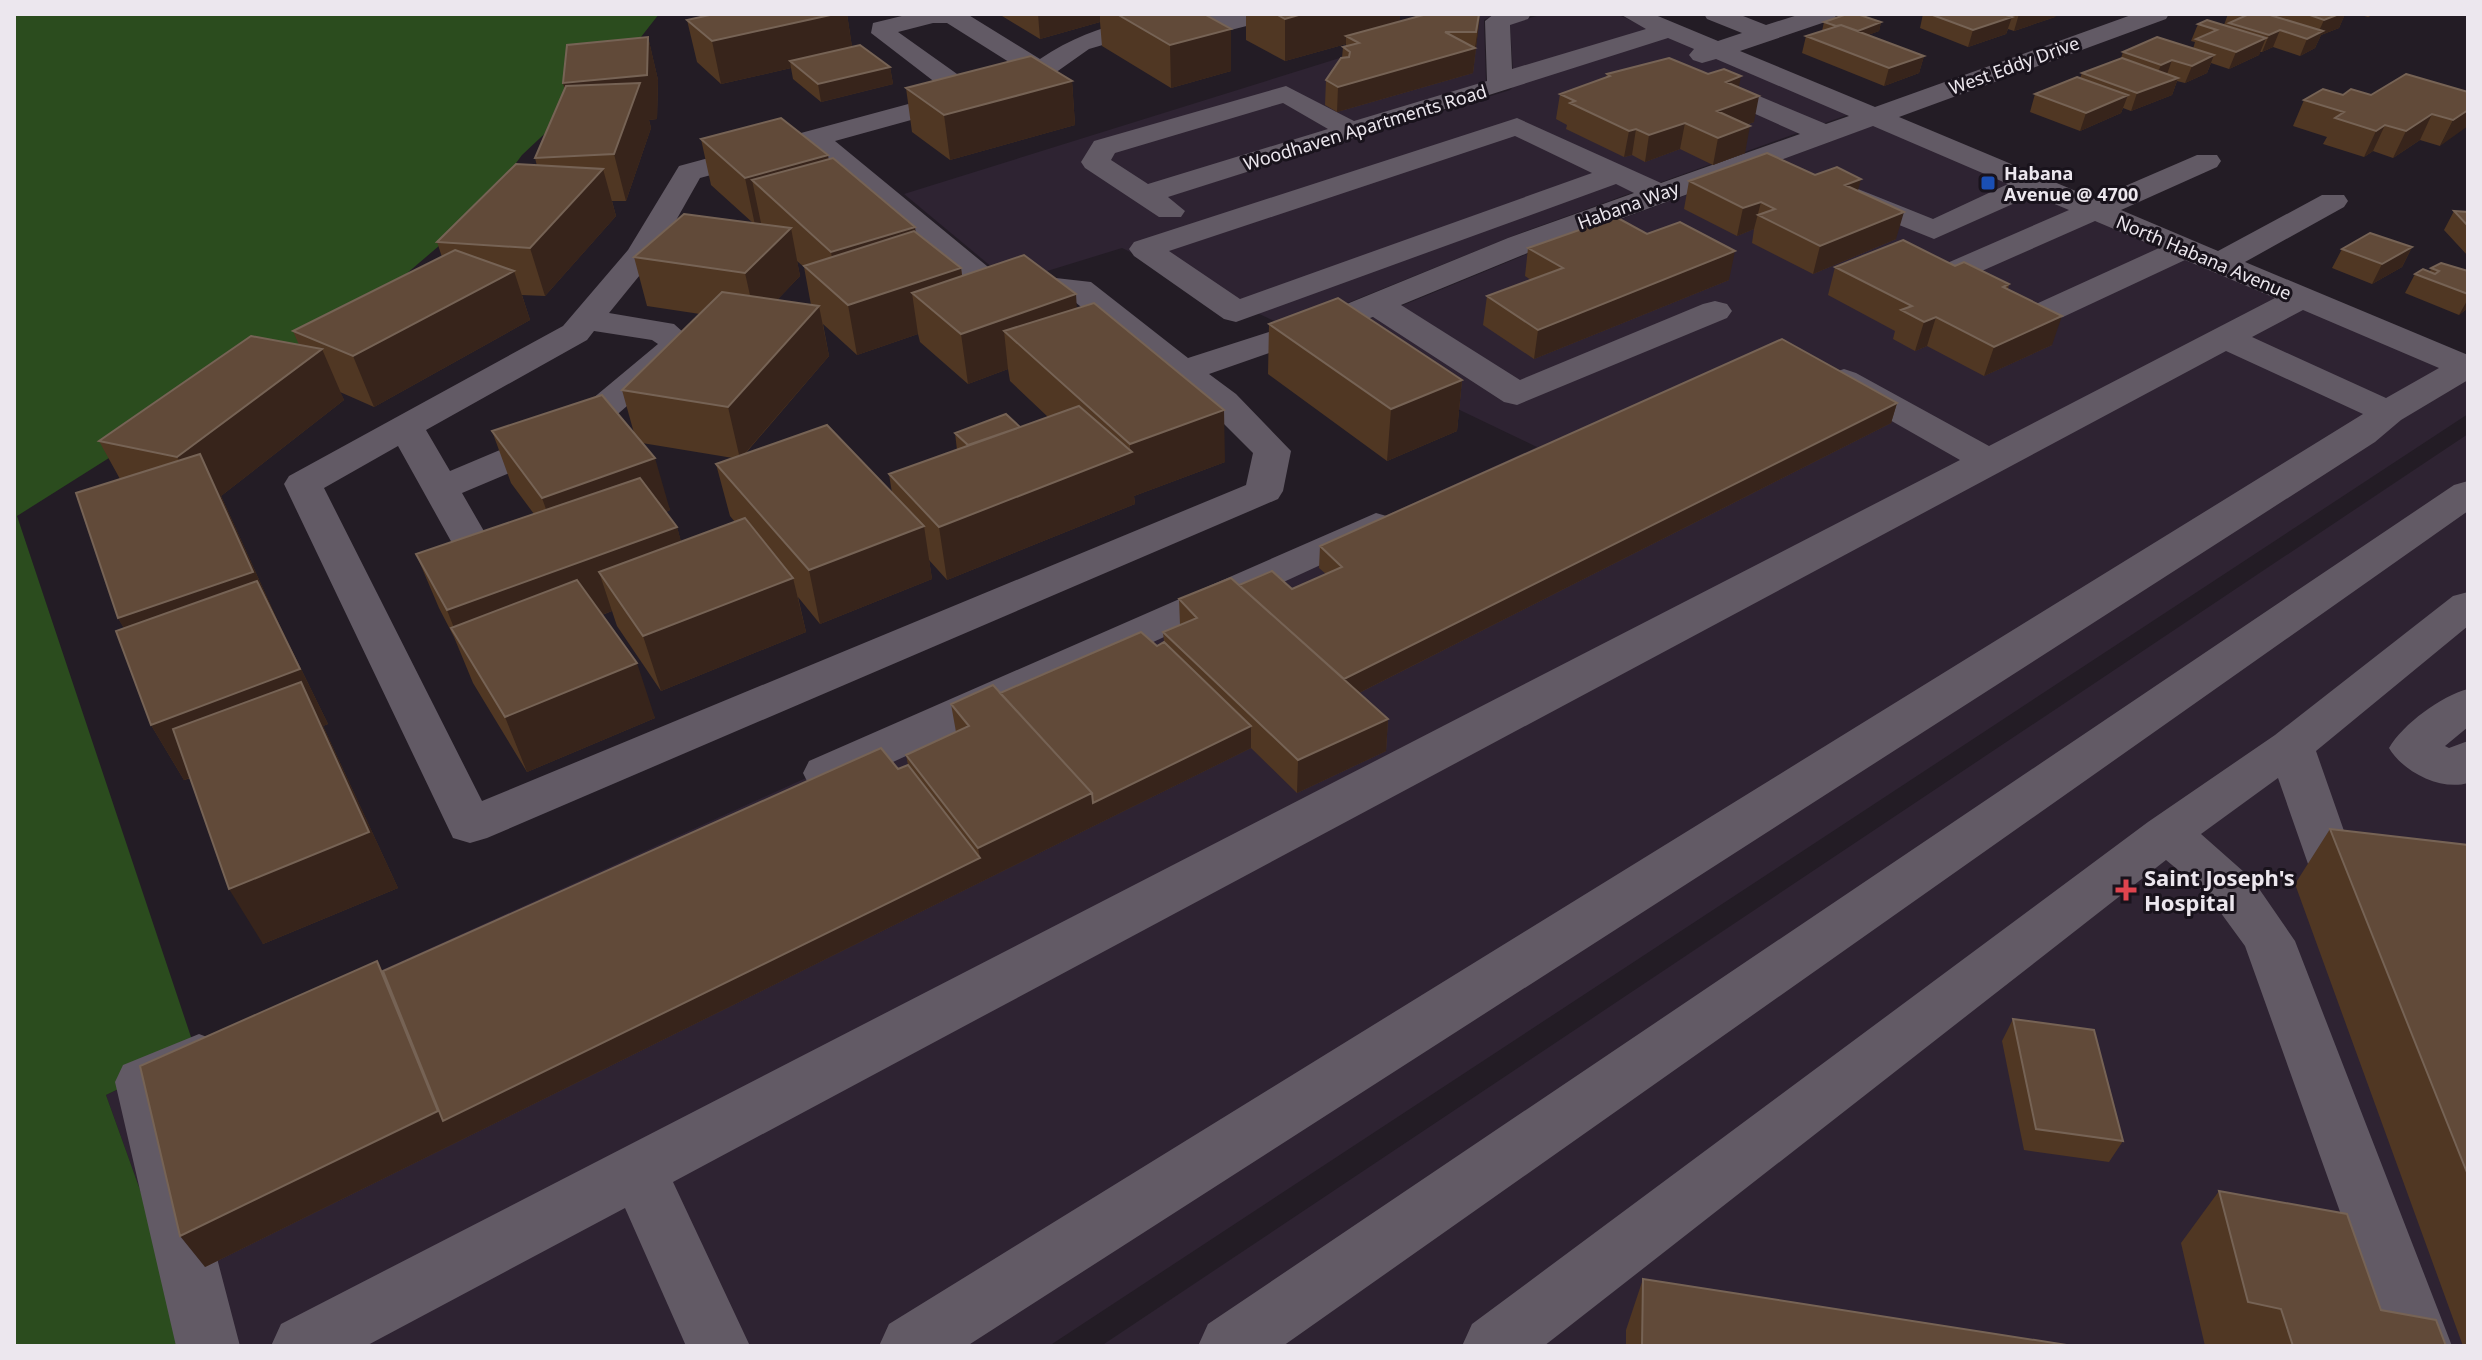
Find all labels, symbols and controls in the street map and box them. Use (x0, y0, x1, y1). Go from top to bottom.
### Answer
street label: West Eddy Drive (1946, 30, 2082, 100)
street label: Woodhaven Apartments Road (1240, 78, 1490, 176)
place label: Habana Avenue @ 4700 (2004, 161, 2138, 206)
marker: Habana Avenue @ 4700 (1979, 174, 1997, 192)
street label: Habana Way (1574, 175, 1683, 234)
street label: North Habana Avenue (2113, 209, 2295, 305)
place label: Saint Joseph's Hospital (2144, 862, 2295, 917)
marker: Saint Joseph's Hospital (2115, 879, 2137, 901)

